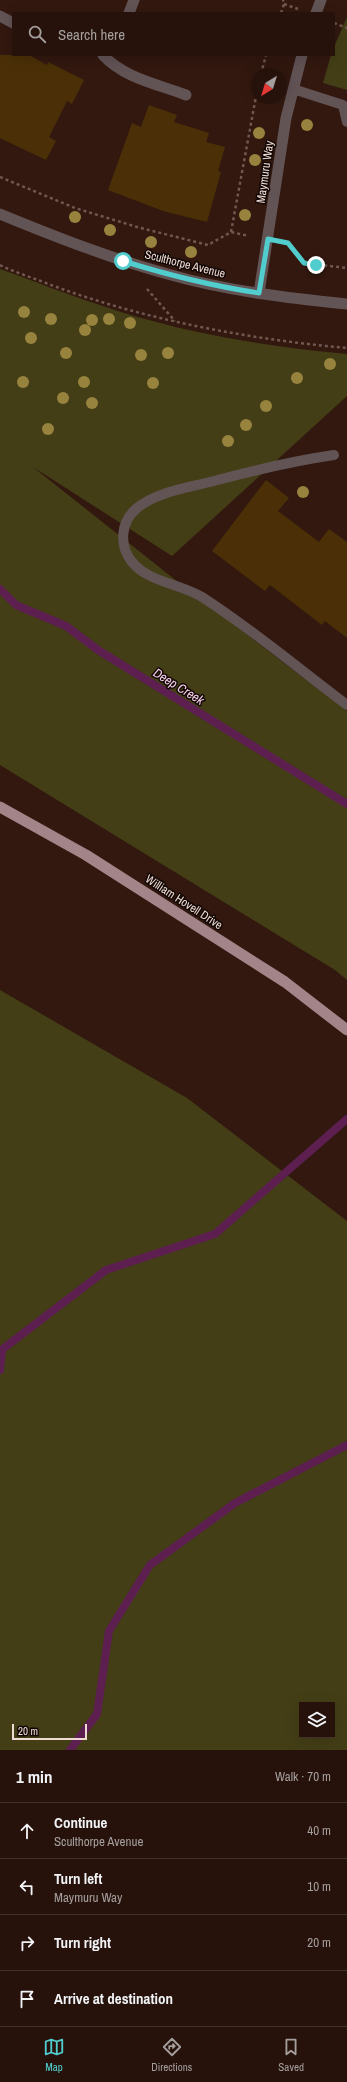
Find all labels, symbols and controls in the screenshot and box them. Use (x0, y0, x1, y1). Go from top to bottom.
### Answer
search box (12, 12, 335, 56)
icon: search (26, 23, 48, 45)
text: Search here (58, 24, 125, 45)
north arrow (251, 68, 287, 104)
street label: Maymuru Way (253, 140, 277, 204)
street label: Sculthorpe Avenue (143, 246, 227, 282)
route start (114, 252, 132, 270)
route end (307, 256, 325, 274)
water label: Deep Creek (150, 664, 208, 709)
street label: William Hovell Drive (142, 871, 226, 933)
map controls (299, 1702, 335, 1738)
button: layers (299, 1702, 335, 1738)
scale bar (12, 1722, 87, 1741)
text: 20 m (18, 1724, 38, 1738)
text: 1 min (16, 1765, 52, 1788)
text: Walk · 70 m (275, 1768, 331, 1785)
text: Continue (54, 1812, 107, 1833)
icon: ahead (16, 1820, 38, 1842)
text: 40 m (307, 1822, 331, 1839)
text: Sculthorpe Avenue (54, 1833, 143, 1850)
text: Turn left (54, 1868, 102, 1889)
icon: left (16, 1876, 38, 1898)
text: 10 m (307, 1878, 331, 1895)
text: Maymuru Way (54, 1889, 122, 1906)
icon: right (16, 1932, 38, 1954)
text: Turn right (54, 1932, 111, 1953)
text: 20 m (307, 1934, 331, 1951)
icon: arrive (16, 1988, 38, 2010)
text: Arrive at destination (54, 1988, 173, 2009)
tab: Map (43, 2036, 65, 2074)
tab: Directions (151, 2036, 192, 2074)
tab: Saved (278, 2036, 304, 2074)

